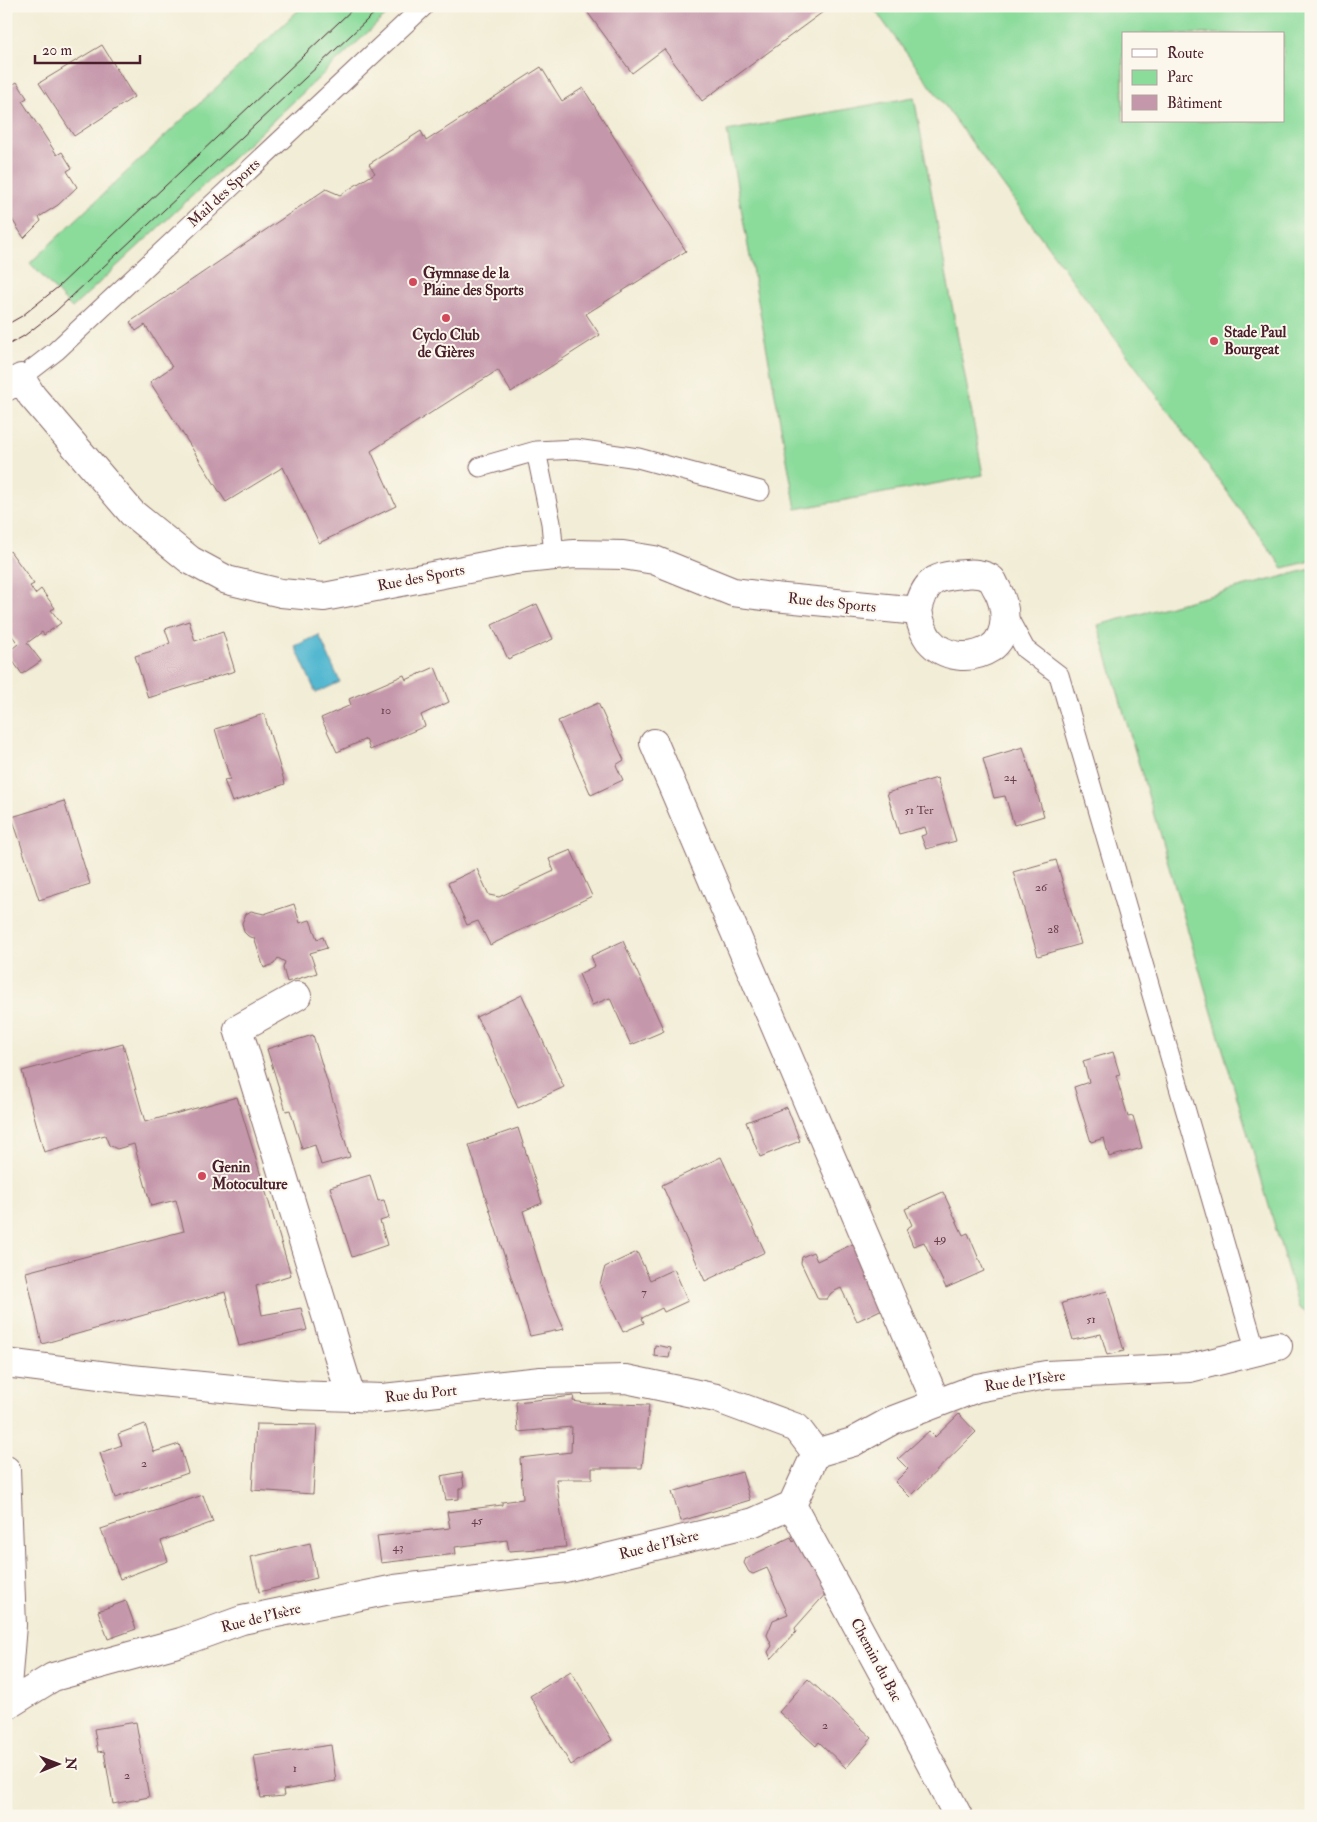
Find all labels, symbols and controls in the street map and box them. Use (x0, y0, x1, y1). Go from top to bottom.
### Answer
scale bar (35, 32, 140, 64)
legend (1122, 32, 1284, 122)
text: 20 m (42, 41, 72, 60)
text: Route (1167, 44, 1204, 63)
text: Parc (1167, 68, 1193, 87)
text: Bâtiment (1167, 94, 1222, 113)
street label: Mail des Sports (184, 155, 265, 232)
place label: Gymnase de la Plaine des Sports (423, 264, 524, 301)
marker: Gymnase de la Plaine des Sports (407, 276, 419, 288)
marker: Cyclo Club de Gières (440, 312, 452, 324)
place label: Stade Paul Bourgeat (1224, 323, 1287, 360)
place label: Cyclo Club de Gières (412, 326, 480, 362)
marker: Stade Paul Bourgeat (1208, 335, 1220, 347)
street label: Rue des Sports (376, 560, 466, 597)
street label: Rue des Sports (787, 589, 877, 618)
house number: 10 (381, 703, 391, 718)
house number: 24 (1004, 770, 1017, 785)
house number: 51 Ter (905, 803, 934, 818)
house number: 26 (1035, 880, 1048, 895)
house number: 28 (1047, 922, 1059, 937)
place label: Genin Motoculture (211, 1158, 288, 1194)
marker: Genin Motoculture (196, 1170, 208, 1182)
house number: 49 (934, 1231, 946, 1246)
house number: 7 (641, 1285, 647, 1300)
house number: 51 (1086, 1312, 1096, 1327)
street label: Rue de l'Isère (983, 1366, 1067, 1396)
street label: Rue du Port (384, 1381, 458, 1407)
house number: 2 (141, 1456, 147, 1471)
house number: 45 (471, 1513, 484, 1528)
street label: Rue de l'Isère (617, 1526, 701, 1564)
house number: 43 (392, 1540, 404, 1555)
street label: Rue de l'Isère (219, 1599, 303, 1637)
street label: Chemin du Bac (846, 1615, 906, 1705)
house number: 2 (822, 1718, 828, 1733)
north arrow (32, 1740, 82, 1790)
text: N (62, 1756, 79, 1771)
house number: 1 (293, 1761, 297, 1776)
house number: 2 (124, 1768, 130, 1783)

